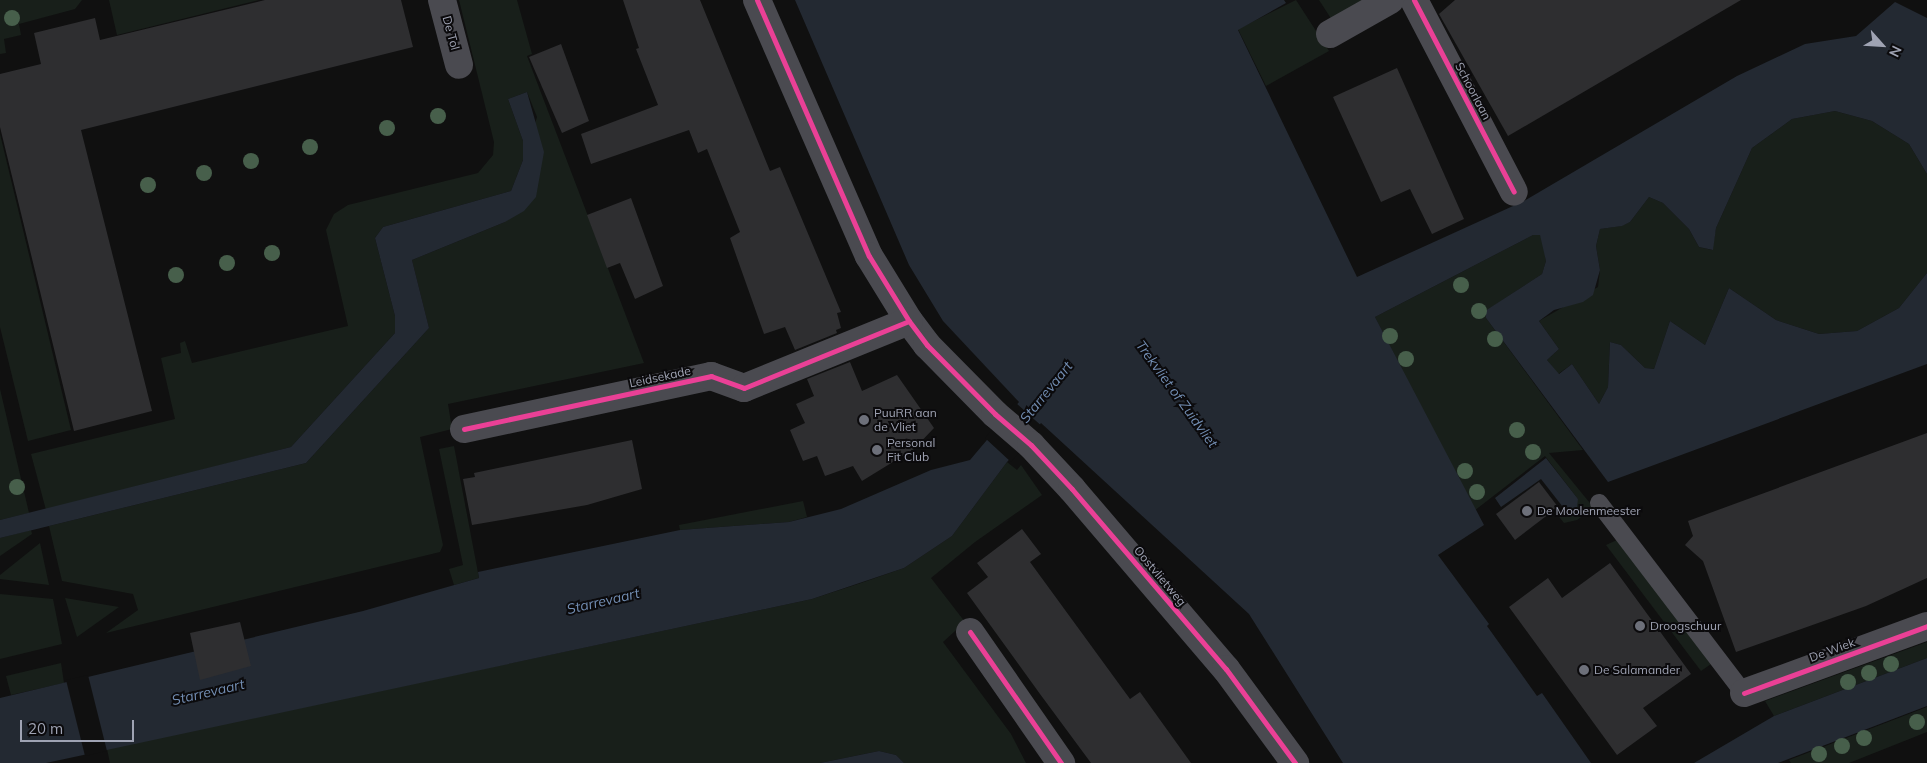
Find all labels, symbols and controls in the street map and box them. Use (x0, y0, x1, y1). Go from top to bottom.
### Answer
street label: De Tol (440, 14, 462, 52)
north arrow (1857, 20, 1907, 70)
text: N (1885, 43, 1906, 60)
street label: Schoorlaan (1452, 60, 1494, 122)
water label: Trekvliet of Zuidvliet (1133, 337, 1221, 451)
water label: Starrevaart (1016, 358, 1076, 426)
street label: Leidsekade (628, 363, 692, 391)
place label: PuuRR aan de Vliet (874, 406, 937, 434)
marker: PuuRR aan de Vliet (858, 414, 870, 426)
place label: Personal Fit Club (887, 436, 935, 464)
marker: Personal Fit Club (871, 444, 883, 456)
place label: De Moolenmeester (1537, 504, 1641, 518)
marker: De Moolenmeester (1521, 505, 1533, 517)
street label: Oostvlietweg (1131, 543, 1189, 609)
water label: Starrevaart (565, 584, 641, 618)
place label: Droogschuur (1650, 619, 1721, 633)
marker: Droogschuur (1634, 620, 1646, 632)
street label: De Wiek (1807, 635, 1857, 665)
place label: De Salamander (1594, 663, 1680, 677)
marker: De Salamander (1578, 664, 1590, 676)
water label: Starrevaart (170, 675, 246, 709)
scale bar (22, 710, 136, 742)
text: 20 m (28, 719, 63, 738)

